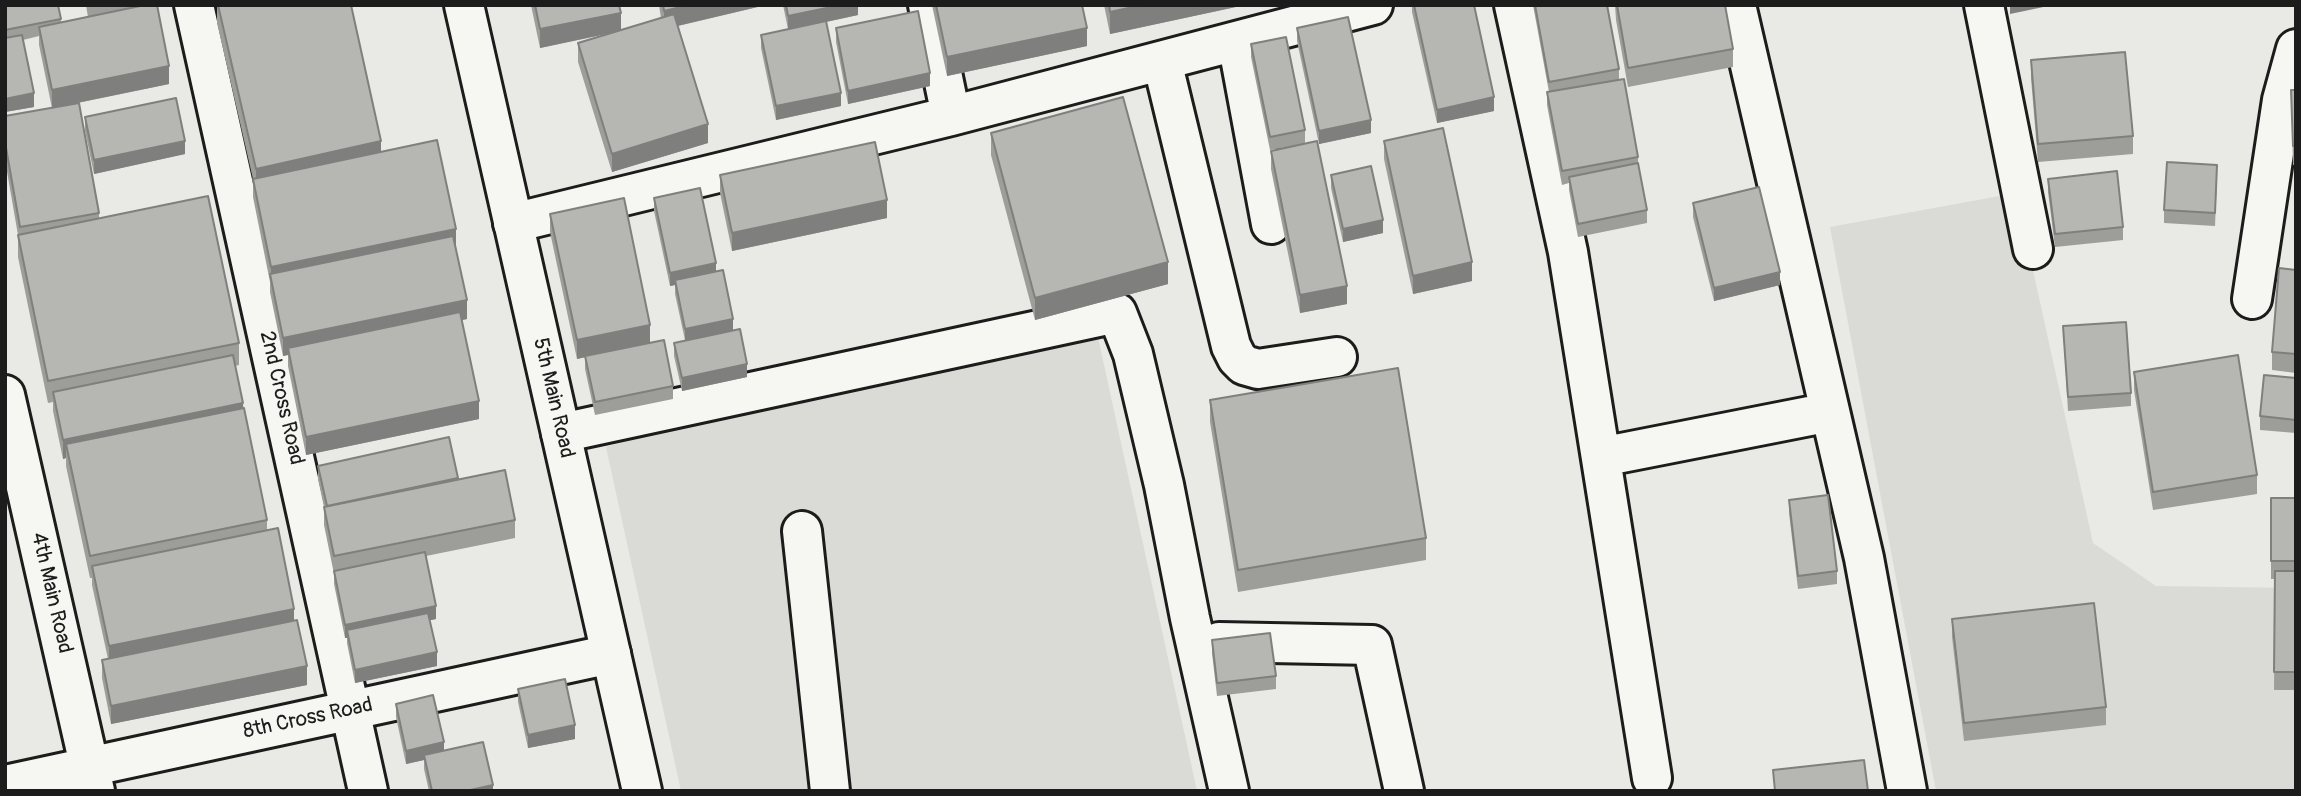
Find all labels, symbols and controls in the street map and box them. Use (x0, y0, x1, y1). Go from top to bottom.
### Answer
street label: 2nd Cross Road (253, 329, 309, 467)
street label: 5th Main Road (527, 335, 579, 461)
street label: 4th Main Road (25, 530, 77, 656)
street label: 8th Cross Road (241, 693, 375, 745)

